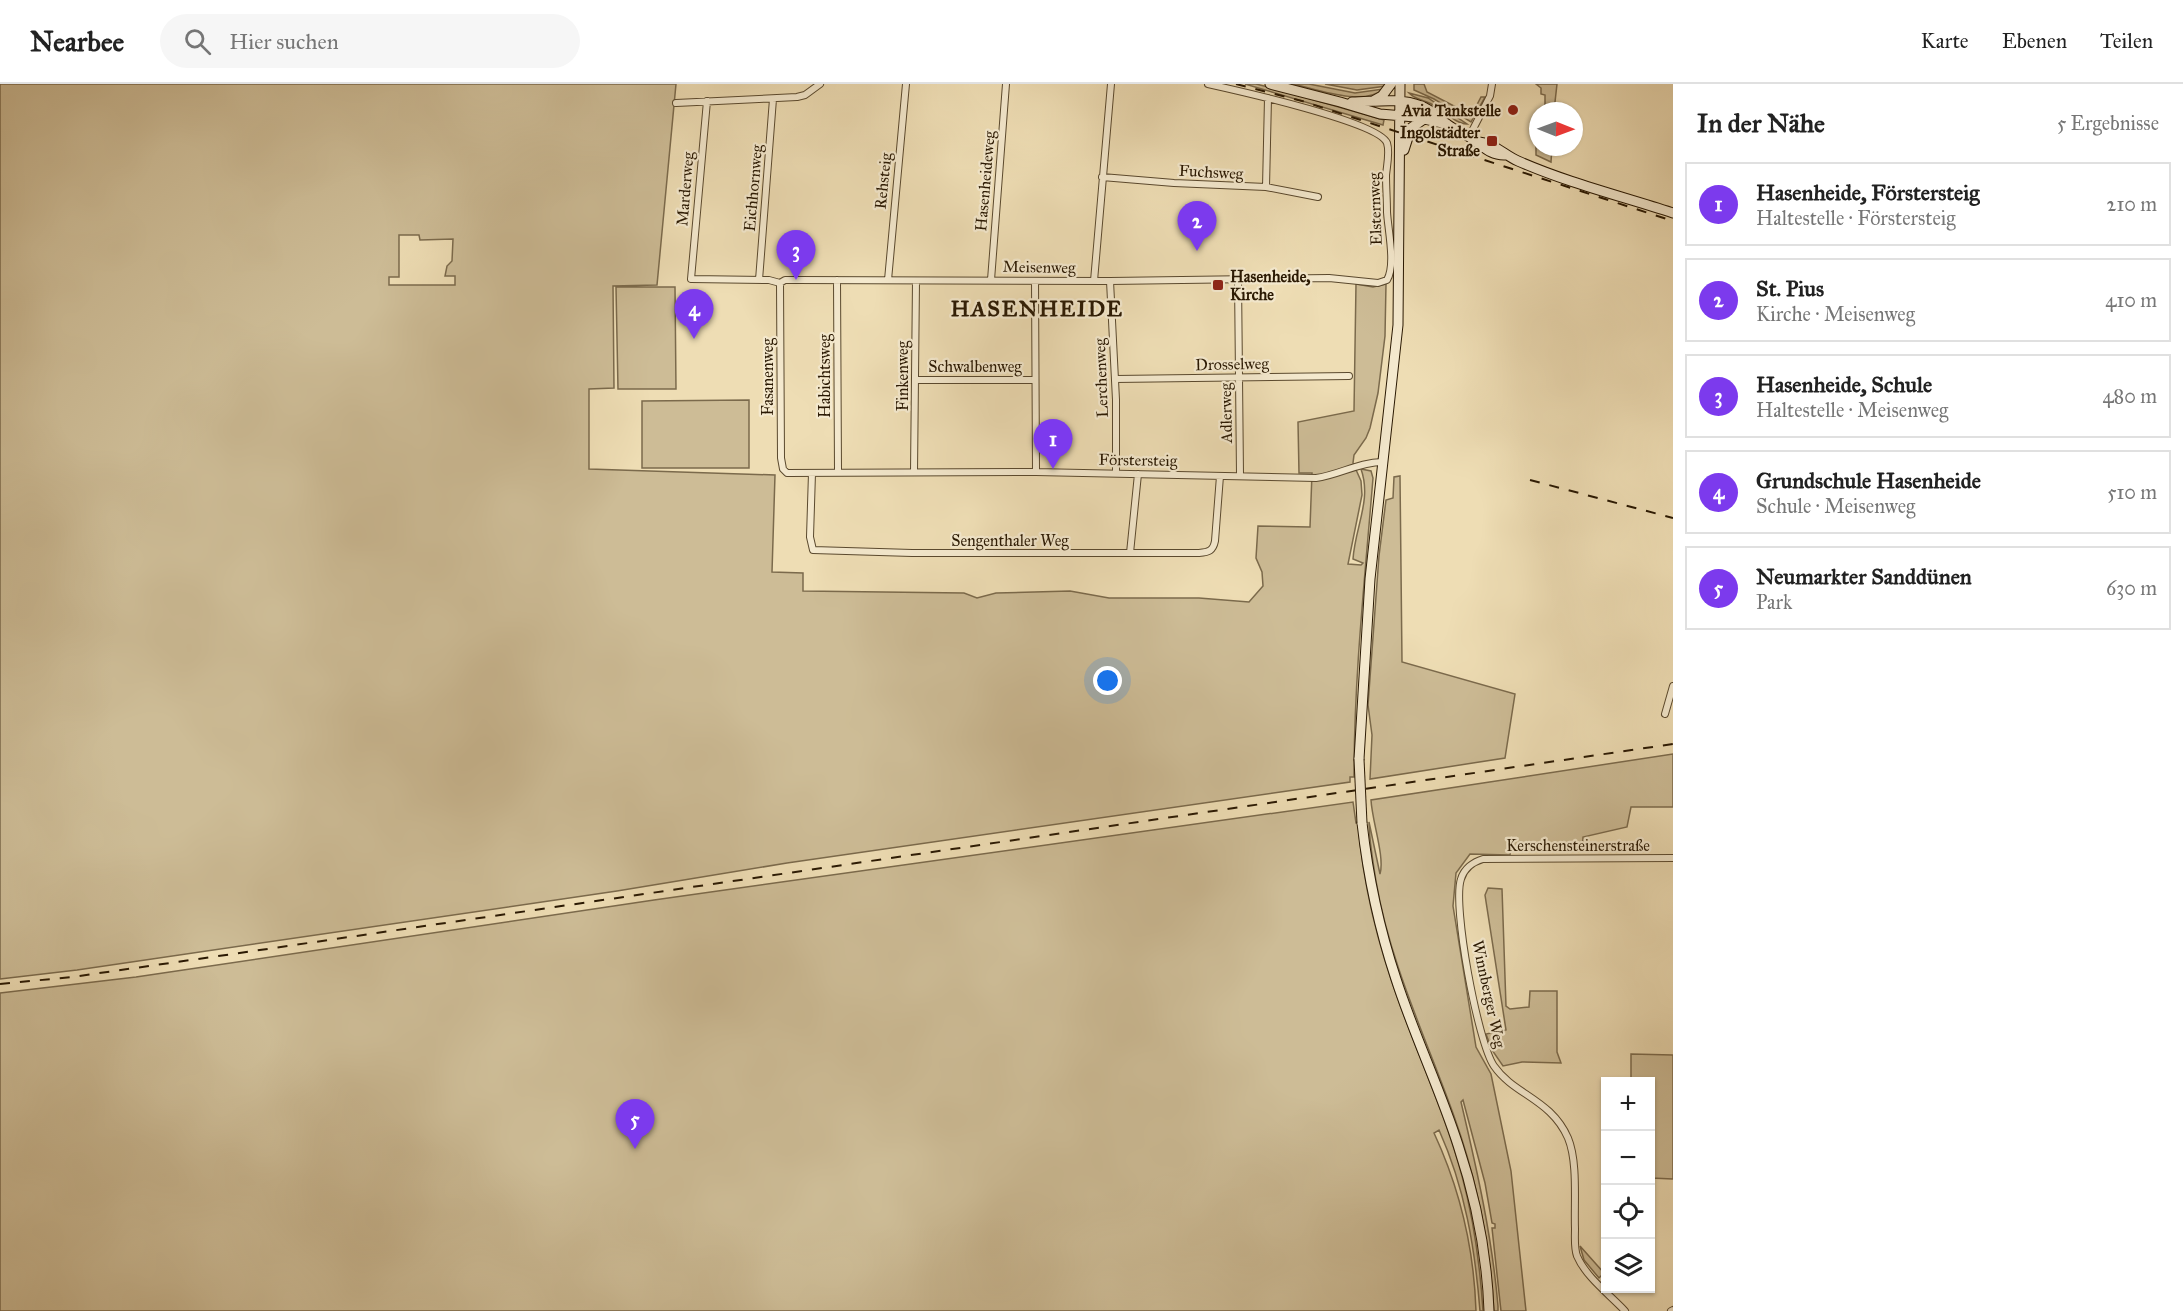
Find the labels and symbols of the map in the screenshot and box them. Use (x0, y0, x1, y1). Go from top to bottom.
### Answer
place label: Avia Tankstelle (1401, 101, 1501, 120)
north arrow (1529, 102, 1583, 156)
marker: Avia Tankstelle (1506, 103, 1520, 117)
place label: Ingolstädter Straße (1400, 123, 1481, 160)
street label: Hasenheideweg (971, 129, 1000, 232)
marker: Ingolstädter Straße (1485, 134, 1499, 148)
street label: Eichhornweg (740, 143, 767, 232)
street label: Marderweg (672, 151, 699, 227)
street label: Rehsteig (871, 151, 896, 210)
street label: Fuchsweg (1178, 161, 1244, 184)
street label: Elsternweg (1364, 172, 1387, 246)
pin: 2 (1178, 202, 1216, 251)
pin: 3 (776, 230, 816, 280)
street label: Meisenweg (1002, 257, 1076, 278)
place label: Hasenheide, Kirche (1230, 267, 1310, 304)
marker: Hasenheide, Kirche (1211, 278, 1225, 292)
pin: 4 (674, 290, 714, 339)
district label: HASENHEIDE (951, 295, 1124, 322)
street label: Habichtsweg (815, 333, 835, 418)
street label: Lerchenweg (1090, 337, 1113, 418)
street label: Fasanenweg (758, 338, 778, 416)
street label: Finkenweg (893, 340, 913, 411)
street label: Drosselweg (1195, 354, 1270, 375)
street label: Schwalbenweg (928, 357, 1022, 377)
street label: Adlerweg (1216, 382, 1237, 444)
pin: 1 (1034, 420, 1072, 469)
street label: Förstersteig (1099, 450, 1178, 471)
street label: Sengenthaler Weg (951, 531, 1069, 551)
your location (1093, 666, 1122, 695)
street label: Kerschensteinerstraße (1506, 836, 1650, 855)
street label: Winnberger Weg (1467, 938, 1510, 1050)
pin: 5 (616, 1100, 654, 1149)

